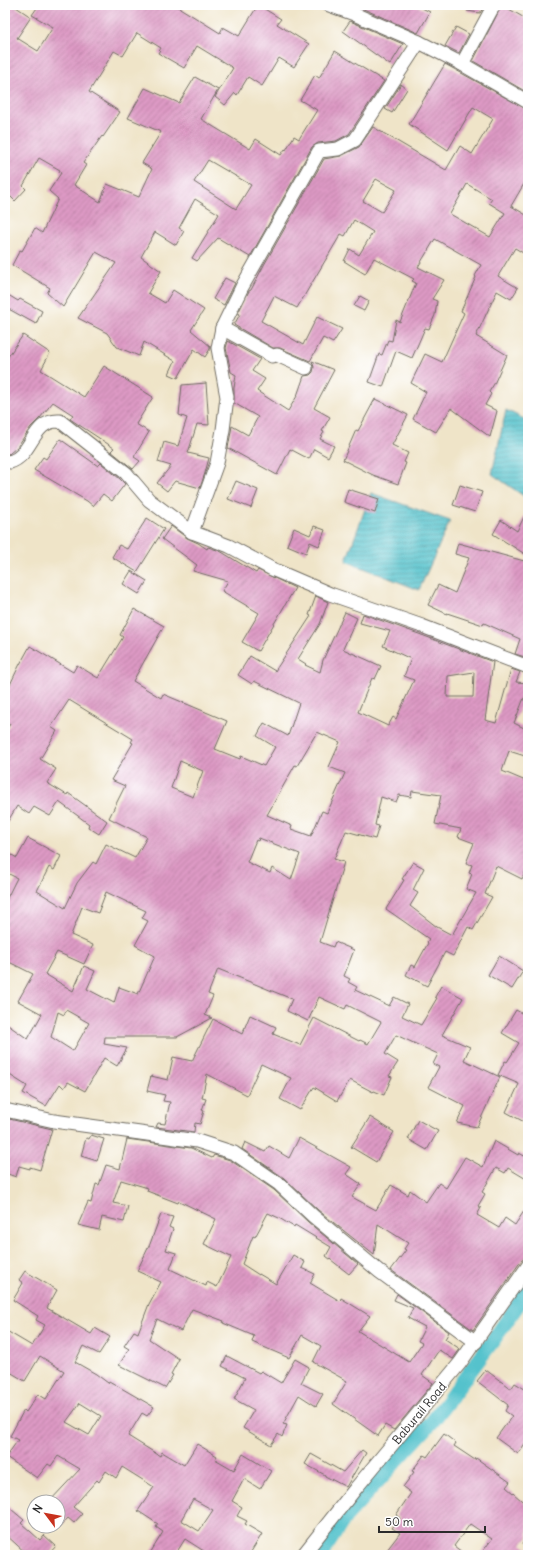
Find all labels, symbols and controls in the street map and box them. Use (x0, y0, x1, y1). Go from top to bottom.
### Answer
street label: Baburail Road (389, 1379, 449, 1447)
north arrow (26, 1494, 66, 1534)
text: N (30, 1502, 45, 1516)
scale bar (379, 1508, 485, 1534)
text: 50 m (385, 1514, 414, 1529)

